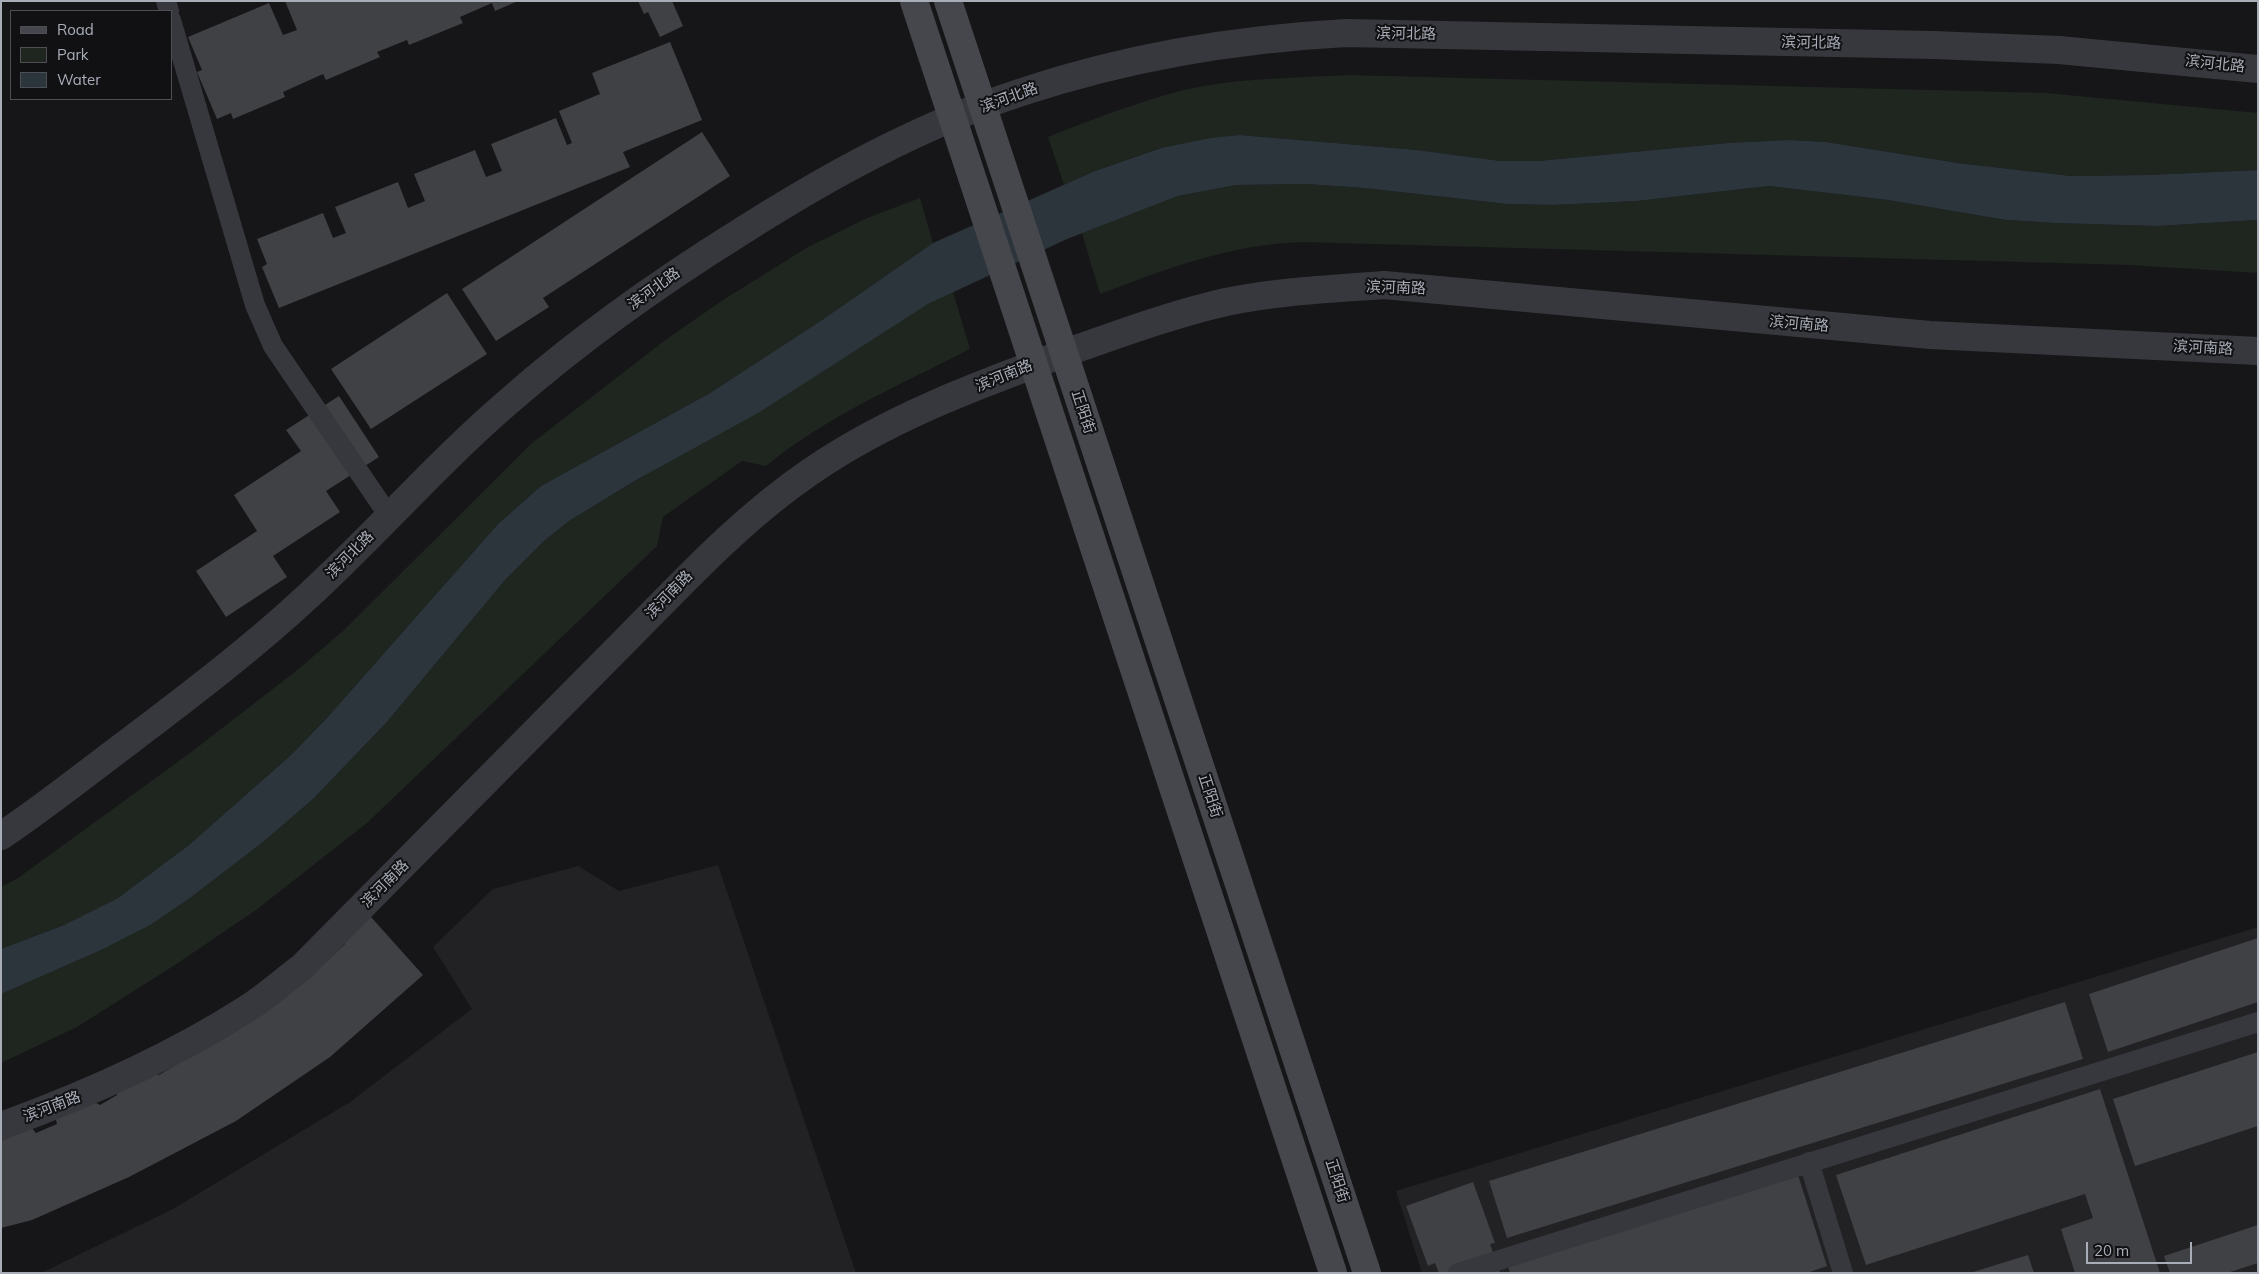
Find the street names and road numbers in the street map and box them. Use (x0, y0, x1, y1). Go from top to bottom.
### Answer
street label: 滨河北路 (1376, 24, 1436, 44)
street label: 滨河北路 (1781, 33, 1841, 53)
street label: 滨河北路 (2184, 52, 2246, 76)
street label: 滨河北路 (978, 79, 1040, 117)
street label: 滨河北路 (624, 264, 684, 314)
street label: 滨河南路 (1366, 278, 1426, 298)
street label: 滨河南路 (1768, 312, 1830, 336)
street label: 滨河南路 (2173, 337, 2233, 359)
street label: 滨河南路 (973, 356, 1035, 396)
street label: 正阳街 (1067, 388, 1099, 436)
street label: 滨河北路 (322, 527, 378, 583)
street label: 滨河南路 (642, 567, 696, 623)
street label: 正阳街 (1194, 772, 1226, 820)
street label: 滨河南路 (357, 856, 413, 912)
street label: 滨河南路 (21, 1088, 83, 1126)
street label: 正阳街 (1321, 1157, 1353, 1205)

